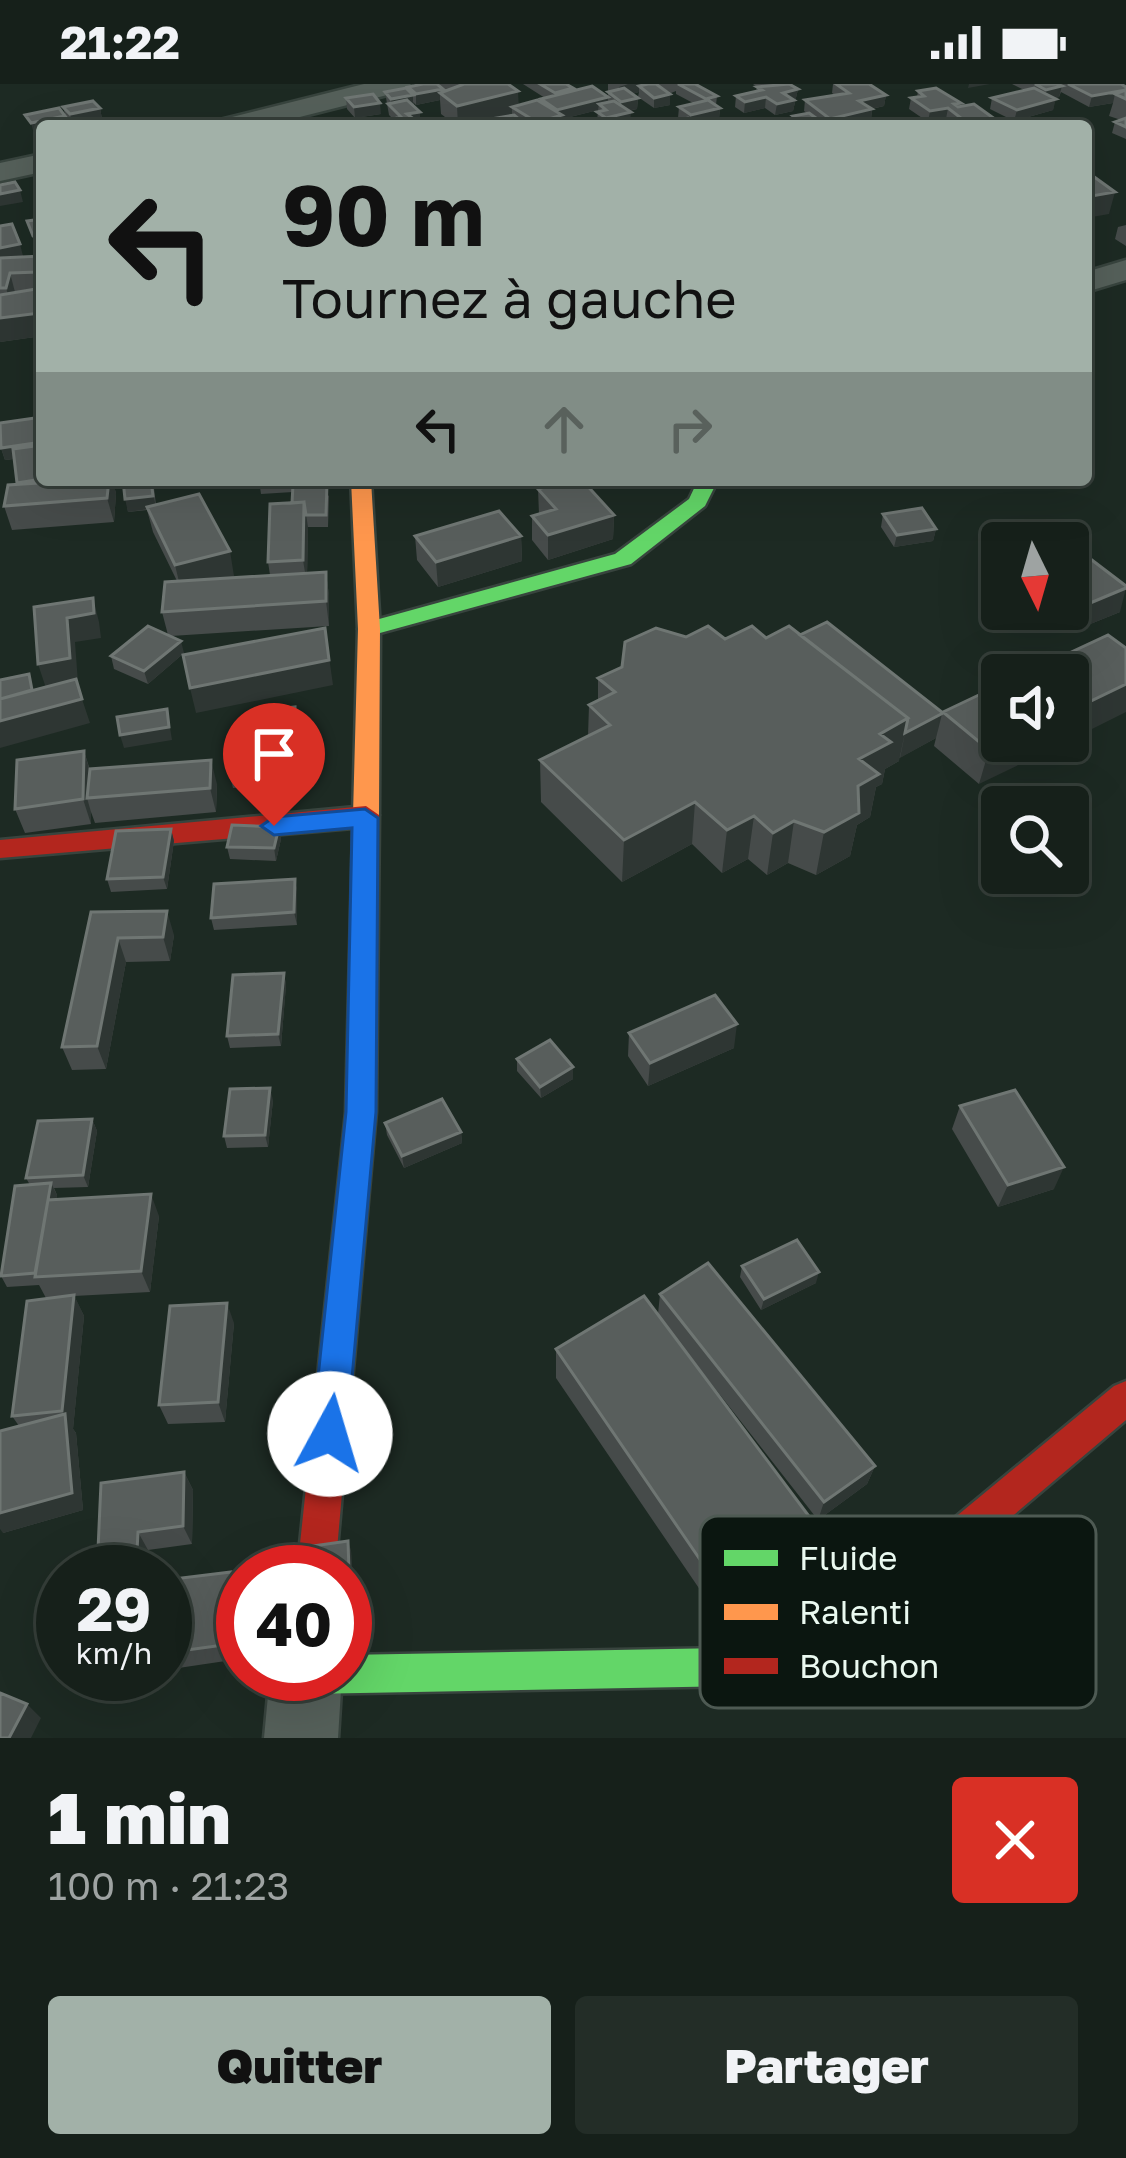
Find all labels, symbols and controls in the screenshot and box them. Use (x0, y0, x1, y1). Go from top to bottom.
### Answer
text: 21:22 (60, 15, 180, 69)
text: 90 m (282, 164, 484, 264)
icon: left (84, 168, 240, 324)
text: Tournez à gauche (282, 265, 737, 330)
icon: left (405, 396, 471, 462)
icon: ahead (531, 396, 597, 462)
icon: right (657, 396, 723, 462)
north arrow (981, 522, 1089, 630)
map controls (981, 522, 1089, 894)
button: sound (981, 654, 1089, 762)
pin (223, 703, 325, 826)
icon: arrive (241, 721, 307, 787)
button: search (981, 786, 1089, 894)
position arrow (267, 1371, 393, 1497)
legend (700, 1516, 1096, 1708)
text: Fluide (799, 1538, 897, 1577)
speed limit sign: 40 (216, 1545, 372, 1701)
text: 29 (77, 1572, 151, 1644)
text: Ralenti (799, 1592, 911, 1631)
text: km/h (76, 1635, 152, 1671)
text: Bouchon (799, 1646, 939, 1685)
text: 1 min (48, 1773, 231, 1860)
button: close (952, 1777, 1078, 1903)
text: 100 m · 21:23 (48, 1862, 289, 1909)
button: Quitter (48, 1996, 551, 2134)
button: Partager (575, 1996, 1078, 2134)

